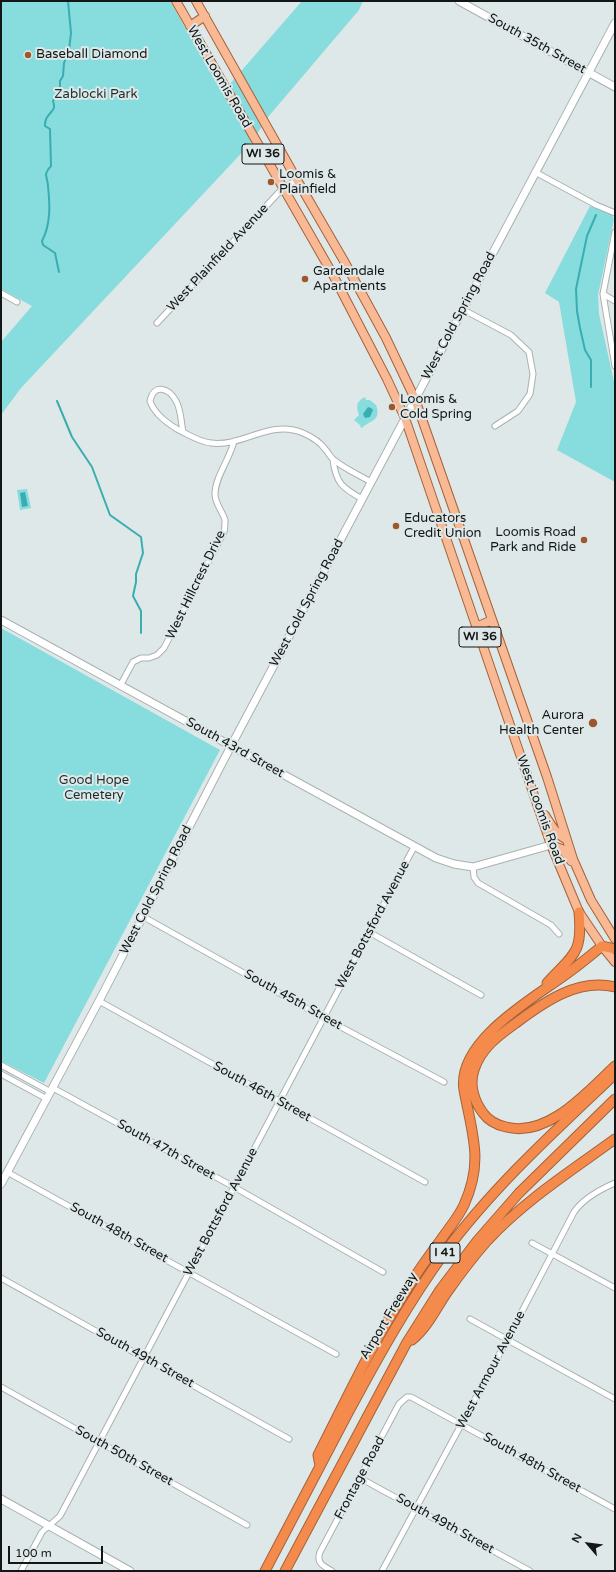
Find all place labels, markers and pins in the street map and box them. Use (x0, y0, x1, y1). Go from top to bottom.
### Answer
place label: Baseball Diamond (36, 47, 147, 63)
marker: Baseball Diamond (23, 50, 33, 60)
place label: Loomis & Plainfield (279, 167, 337, 198)
marker: Loomis & Plainfield (266, 177, 276, 187)
place label: Gardendale Apartments (313, 264, 386, 295)
marker: Gardendale Apartments (300, 274, 310, 284)
place label: Loomis & Cold Spring (400, 392, 472, 423)
marker: Loomis & Cold Spring (387, 402, 397, 412)
place label: Educators Credit Union (404, 511, 481, 542)
marker: Educators Credit Union (391, 521, 401, 531)
place label: Loomis Road Park and Ride (490, 525, 576, 556)
marker: Loomis Road Park and Ride (579, 535, 589, 545)
place label: Aurora Health Center (499, 708, 584, 739)
marker: Aurora Health Center (587, 717, 599, 729)

